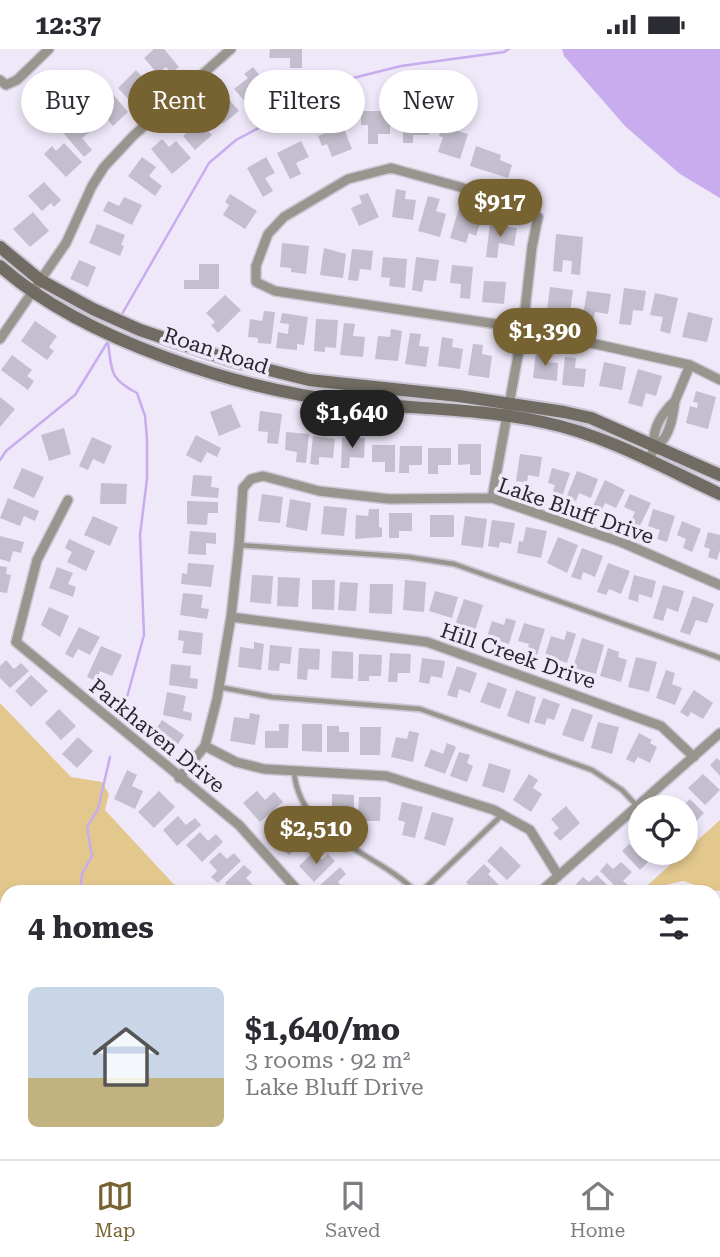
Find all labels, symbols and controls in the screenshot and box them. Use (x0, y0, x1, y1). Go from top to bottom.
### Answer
text: 12:37 (35, 10, 101, 40)
chip: Buy (21, 70, 114, 133)
chip: Rent (128, 70, 230, 133)
chip: Filters (244, 70, 365, 133)
chip: New (379, 70, 478, 133)
pin: $917 (459, 179, 541, 239)
text: $917 (474, 188, 526, 215)
pin: $1,390 (488, 309, 602, 368)
text: $1,390 (509, 317, 581, 344)
street label: Roan Road (161, 323, 272, 379)
pin: $1,640 (295, 391, 409, 450)
text: $1,640 (316, 399, 388, 426)
street label: Lake Bluff Drive (495, 473, 657, 549)
street label: Hill Creek Drive (437, 618, 599, 694)
street label: Parkhaven Drive (85, 674, 229, 798)
map controls (628, 795, 698, 865)
button: locate (628, 795, 698, 865)
pin: $2,510 (259, 807, 373, 866)
text: $2,510 (280, 815, 352, 842)
icon: filters (655, 908, 693, 946)
text: 4 homes (28, 910, 154, 945)
text: $1,640/mo (245, 1012, 400, 1047)
icon: home (84, 1015, 168, 1099)
text: 3 rooms · 92 m² (245, 1047, 411, 1074)
text: Lake Bluff Drive (245, 1074, 424, 1101)
tab: Map (95, 1177, 136, 1242)
tab: Saved (325, 1177, 380, 1242)
tab: Home (570, 1177, 625, 1242)

